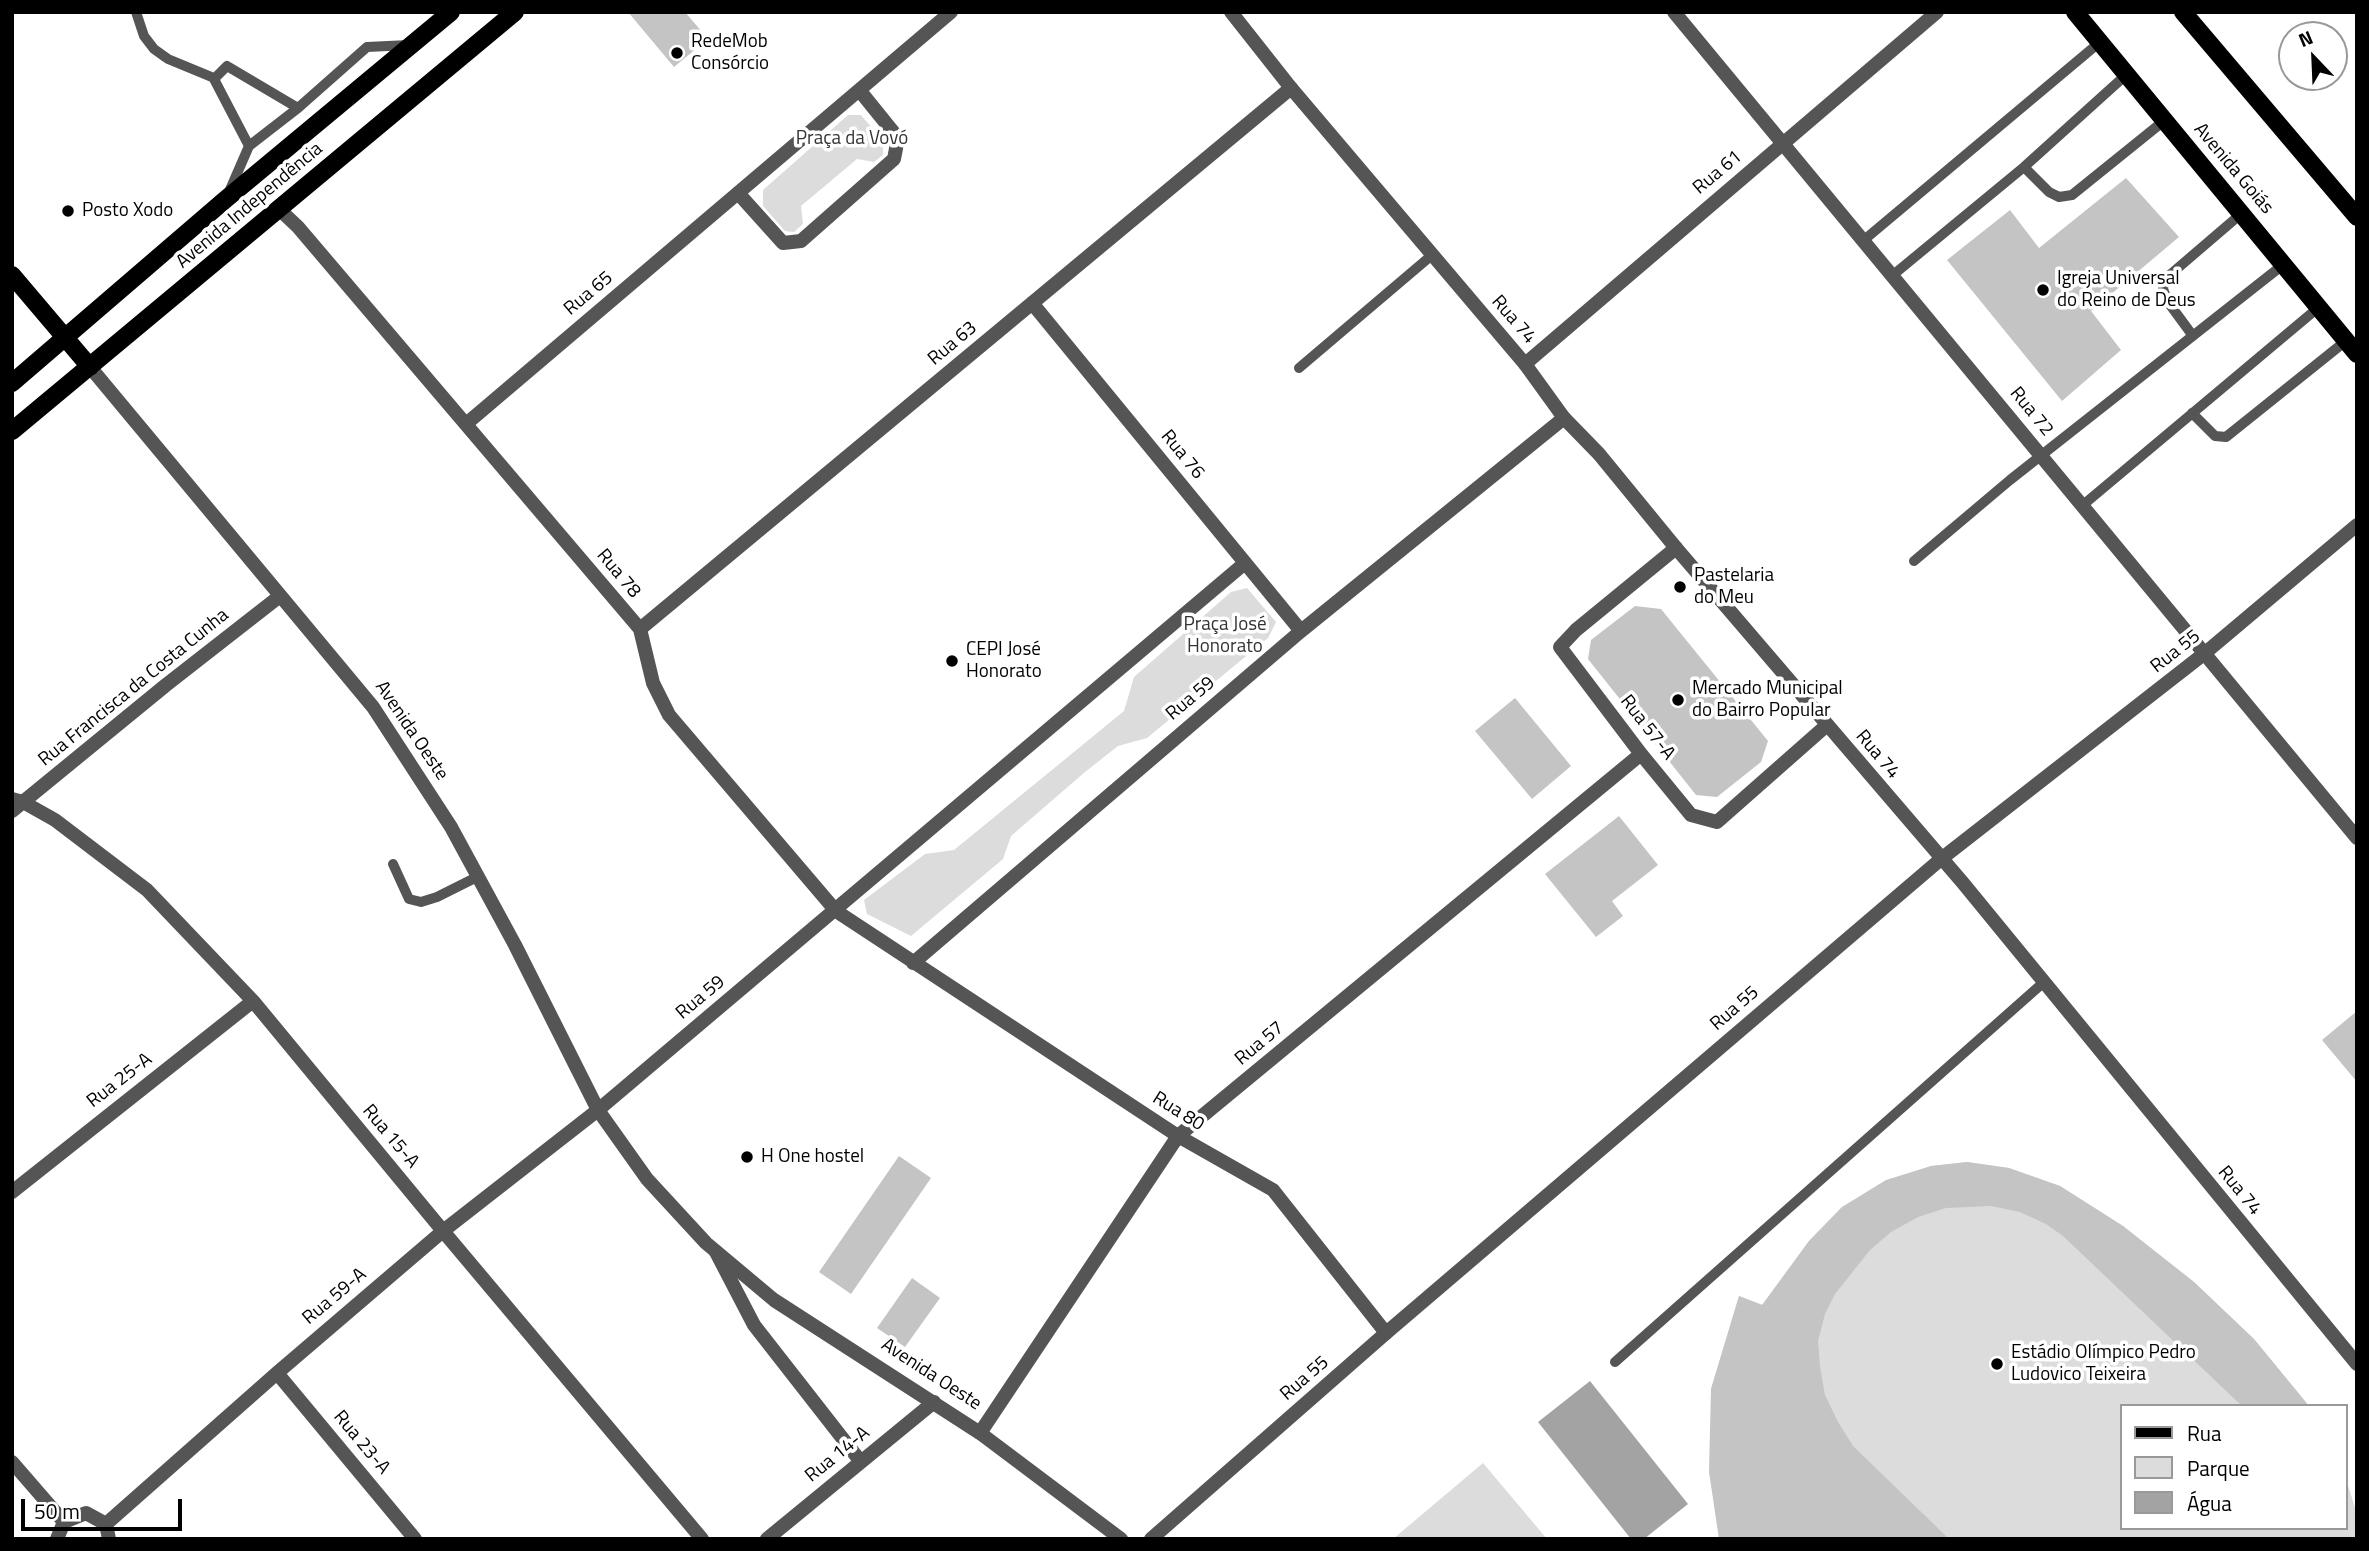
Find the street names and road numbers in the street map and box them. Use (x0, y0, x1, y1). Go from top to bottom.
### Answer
street label: Avenida Goiás (2188, 119, 2278, 219)
street label: Avenida Independência (172, 138, 328, 274)
street label: Rua 61 (1689, 146, 1747, 200)
street label: Rua 65 (560, 267, 618, 321)
street label: Rua 74 (1486, 291, 1540, 349)
street label: Rua 63 (924, 317, 982, 371)
street label: Rua 72 (2004, 383, 2058, 441)
street label: Rua 76 (1155, 426, 1209, 484)
street label: Rua 78 (591, 545, 645, 603)
street label: Rua Francisca da Costa Cunha (34, 604, 234, 772)
street label: Rua 55 (2147, 626, 2205, 678)
street label: Rua 59 (1162, 672, 1220, 726)
street label: Avenida Oeste (369, 677, 453, 785)
street label: Rua 57-A (1615, 691, 1679, 765)
street label: Rua 74 (1850, 726, 1904, 784)
street label: Rua 59 (672, 971, 730, 1025)
street label: Rua 55 (1706, 982, 1764, 1036)
street label: Rua 57 (1231, 1017, 1289, 1071)
street label: Rua 25-A (83, 1049, 157, 1113)
street label: Rua 80 (1148, 1087, 1208, 1137)
street label: Rua 15-A (357, 1100, 423, 1174)
street label: Rua 74 (2212, 1162, 2266, 1220)
street label: Rua 59-A (298, 1264, 372, 1330)
street label: Avenida Oeste (877, 1334, 985, 1416)
street label: Rua 55 (1276, 1352, 1334, 1406)
street label: Rua 23-A (328, 1406, 394, 1480)
street label: Rua 14-A (801, 1422, 875, 1488)

